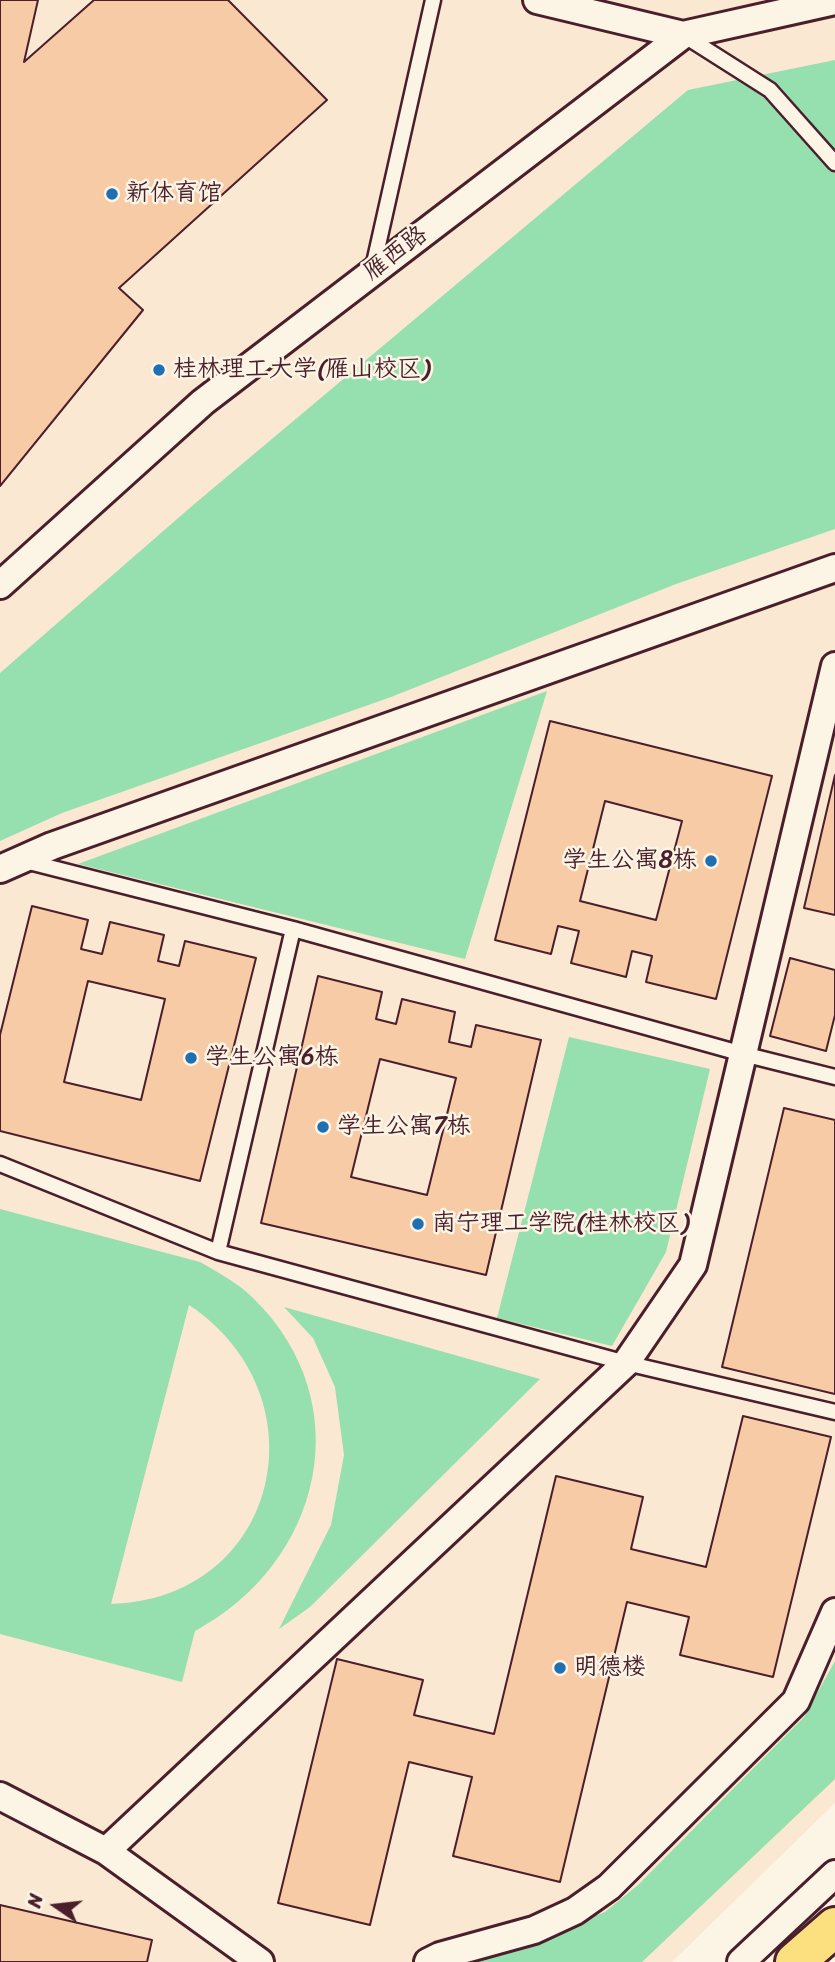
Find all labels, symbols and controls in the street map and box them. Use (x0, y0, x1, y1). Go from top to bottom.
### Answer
place label: 新体育馆 (126, 180, 222, 208)
marker: 新体育馆 (104, 186, 120, 202)
street label: 雁西路 (359, 221, 433, 287)
place label: 桂林理工大学(雁山校区) (173, 356, 430, 384)
marker: 桂林理工大学(雁山校区) (151, 362, 167, 378)
place label: 学生公寓8栋 (563, 847, 697, 875)
marker: 学生公寓8栋 (703, 853, 719, 869)
place label: 学生公寓6栋 (205, 1044, 339, 1072)
marker: 学生公寓6栋 (183, 1050, 199, 1066)
place label: 学生公寓7栋 (337, 1113, 471, 1141)
marker: 学生公寓7栋 (315, 1119, 331, 1135)
place label: 南宁理工学院(桂林校区) (432, 1210, 689, 1238)
marker: 南宁理工学院(桂林校区) (410, 1216, 426, 1232)
place label: 明德楼 (574, 1654, 646, 1682)
marker: 明德楼 (552, 1660, 568, 1676)
north arrow (21, 1871, 91, 1941)
text: N (18, 1890, 53, 1911)

